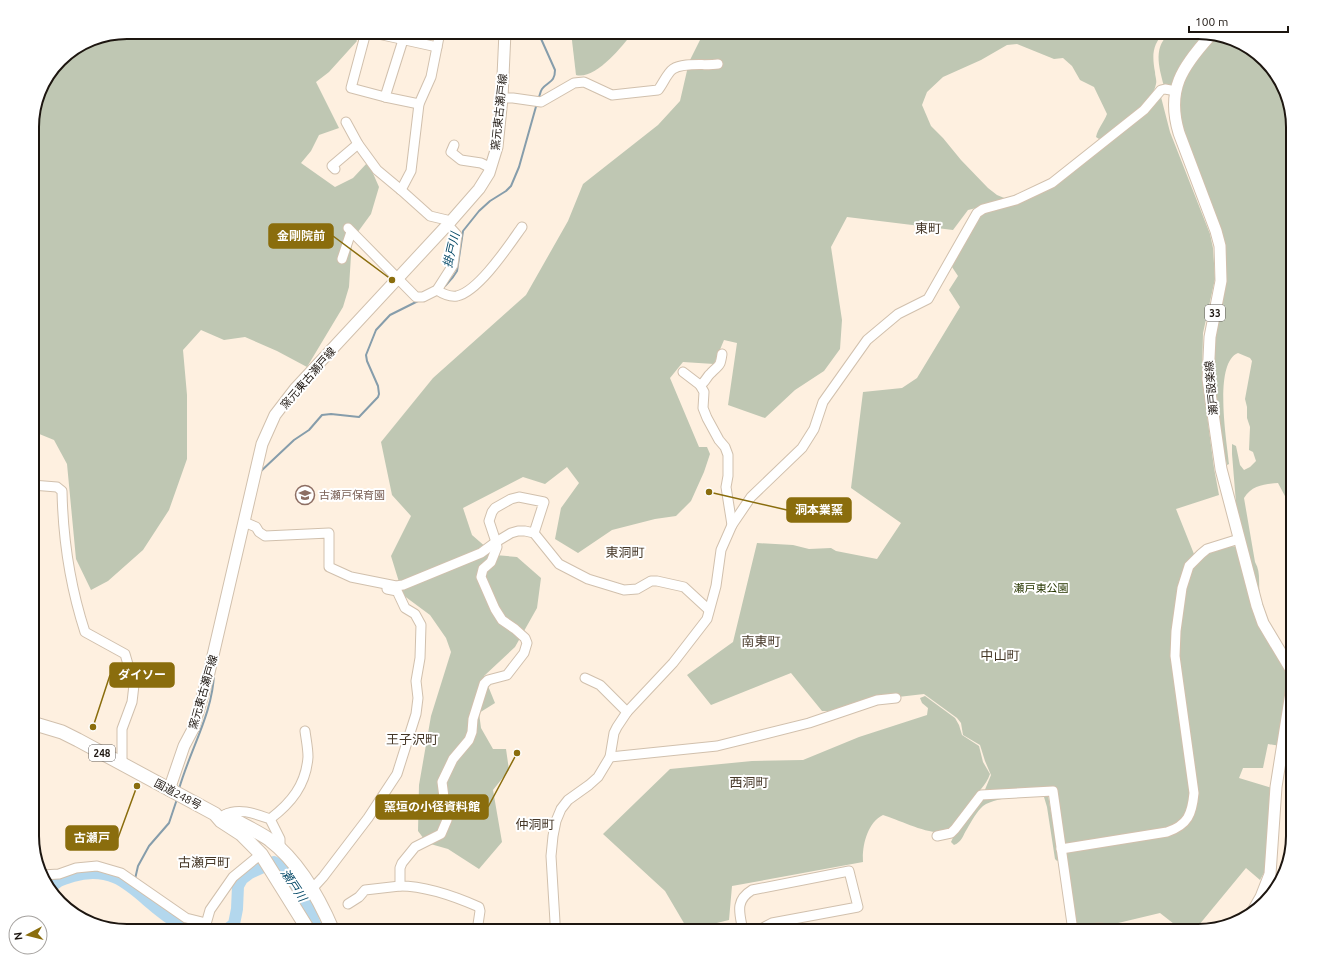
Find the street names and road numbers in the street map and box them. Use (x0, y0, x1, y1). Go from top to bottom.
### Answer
street label: 窯元東古瀬戸線 (489, 73, 509, 151)
road number: 33 (1205, 305, 1225, 321)
street label: 窯元東古瀬戸線 (278, 345, 338, 411)
street label: 瀬戸設楽線 (1203, 360, 1219, 416)
street label: 窯元東古瀬戸線 (187, 653, 219, 731)
road number: 248 (89, 745, 115, 761)
street label: 国道248号 (152, 777, 204, 811)

